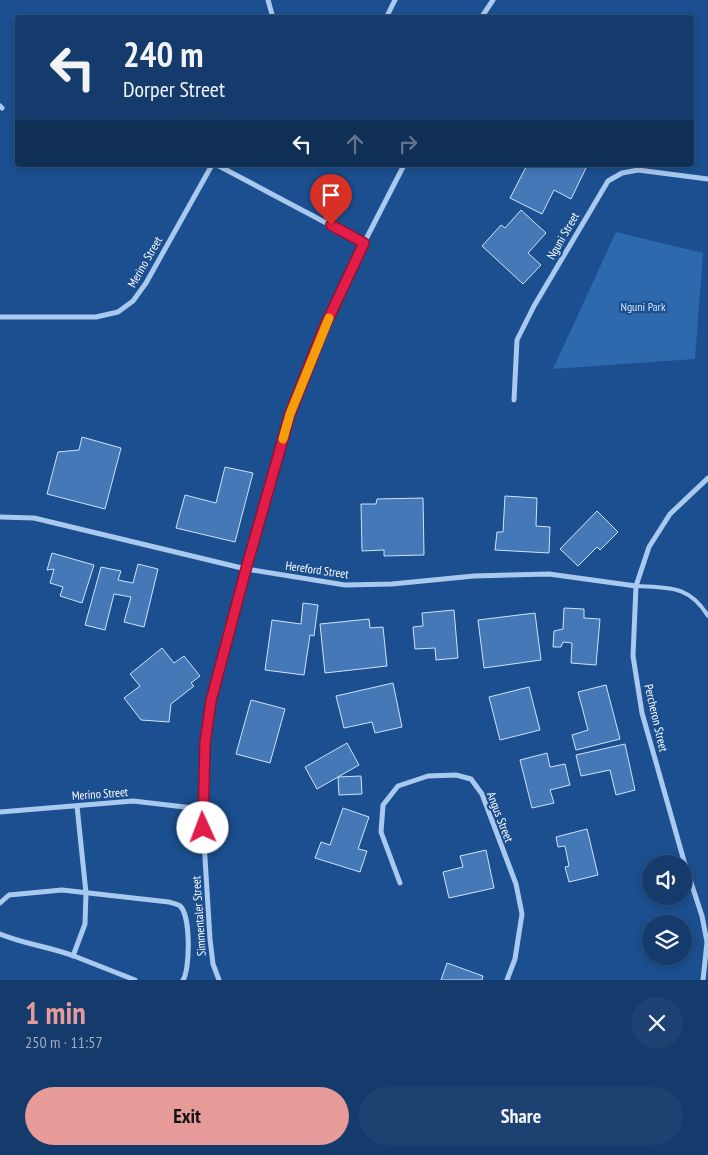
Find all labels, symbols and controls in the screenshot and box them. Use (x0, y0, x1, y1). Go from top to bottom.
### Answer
text: 240 m (123, 31, 204, 77)
icon: left (40, 35, 105, 100)
text: Dorper Street (123, 75, 225, 103)
icon: left (288, 130, 316, 158)
icon: ahead (341, 130, 369, 158)
icon: right (394, 130, 422, 158)
pin (310, 174, 352, 225)
icon: arrive (317, 181, 345, 209)
street label: Nguni Street (543, 209, 582, 262)
street label: Merino Street (124, 233, 165, 290)
park label: Nguni Park (620, 299, 666, 314)
street label: Hereford Street (284, 558, 350, 581)
street label: Percheron Street (641, 683, 672, 754)
street label: Merino Street (71, 784, 129, 803)
street label: Angus Street (484, 789, 517, 845)
position arrow (176, 801, 228, 853)
map controls (642, 855, 692, 965)
button: sound (642, 855, 692, 905)
street label: Simmentaler Street (188, 875, 209, 957)
button: layers (642, 915, 692, 965)
text: 1 min (25, 993, 86, 1032)
button: close (631, 997, 683, 1049)
text: 250 m · 11:57 (25, 1032, 103, 1052)
button: Exit (25, 1087, 349, 1145)
button: Share (359, 1087, 683, 1145)

